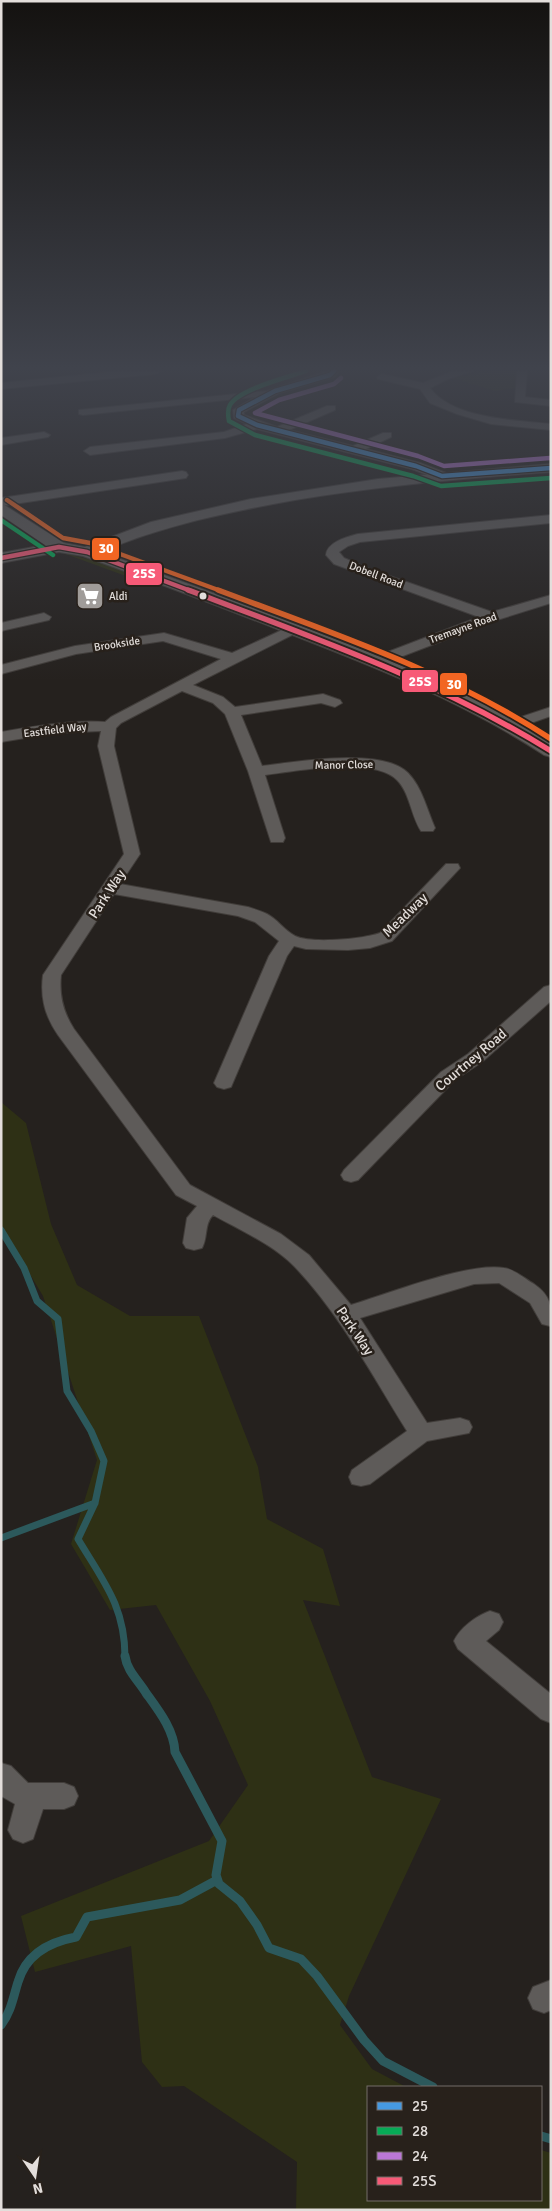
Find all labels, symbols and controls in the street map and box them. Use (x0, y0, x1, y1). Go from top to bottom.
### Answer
line badge: 30 (91, 537, 120, 561)
text: 30 (98, 540, 114, 557)
street label: Dobell Road (347, 559, 405, 591)
line badge: 25S (125, 562, 163, 586)
text: 25S (133, 565, 156, 582)
supermarket icon: Aldi (75, 581, 105, 611)
place label: Aldi (109, 590, 128, 603)
unlabelled marker (198, 591, 208, 601)
street label: Tremayne Road (427, 610, 499, 646)
street label: Brookside (93, 634, 141, 654)
line badge: 25S (401, 669, 439, 693)
line badge: 30 (439, 672, 468, 696)
text: 25S (409, 673, 432, 690)
text: 30 (446, 676, 462, 693)
street label: Eastfield Way (23, 720, 88, 740)
street label: Manor Close (315, 758, 373, 772)
street label: Park Way (85, 866, 129, 922)
street label: Meadway (379, 889, 431, 941)
street label: Courtney Road (432, 1025, 510, 1095)
street label: Park Way (333, 1304, 378, 1359)
legend (367, 2086, 542, 2201)
text: 25 (412, 2097, 428, 2115)
text: 28 (412, 2122, 428, 2140)
text: 24 (412, 2147, 428, 2165)
north arrow (10, 2151, 60, 2201)
text: 25S (412, 2172, 437, 2190)
text: N (31, 2179, 44, 2198)

